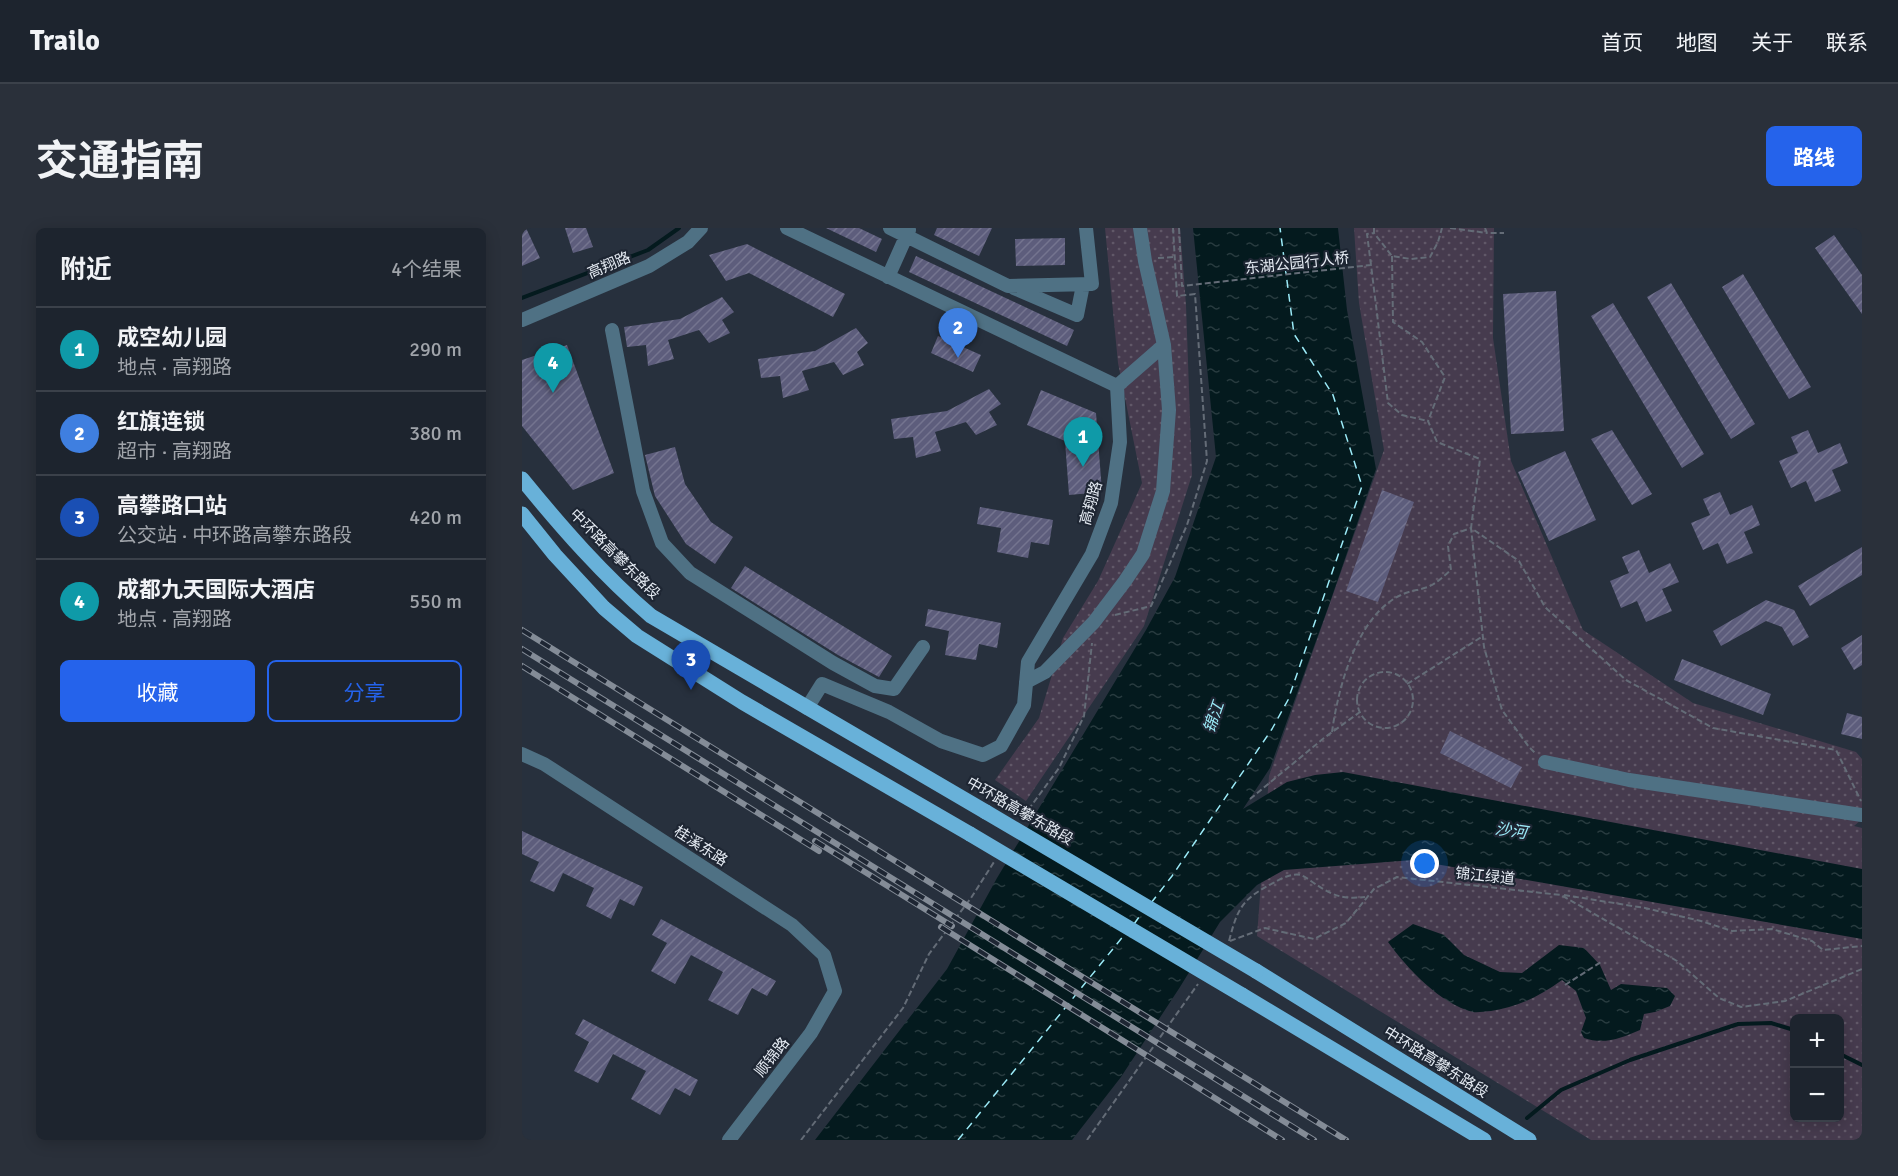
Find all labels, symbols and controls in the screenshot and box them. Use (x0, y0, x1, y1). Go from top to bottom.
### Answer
text: Trailo (30, 24, 100, 58)
text: 首页 (1601, 30, 1643, 56)
text: 地图 (1676, 30, 1718, 56)
text: 关于 (1751, 30, 1793, 56)
text: 联系 (1826, 30, 1868, 56)
button: 路线 (1766, 126, 1862, 186)
text: 交通指南 (36, 136, 204, 187)
street label: 高翔路 (585, 248, 633, 282)
street label: 东湖公园行人桥 (1244, 249, 1350, 277)
text: 附近 (60, 254, 112, 286)
text: 4个结果 (391, 257, 462, 282)
pin: 2 (938, 308, 978, 358)
text: 成空幼儿园 (117, 324, 227, 351)
text: 1 (74, 337, 85, 362)
text: 290 m (409, 337, 462, 362)
pin: 4 (534, 344, 573, 393)
text: 地点 · 高翔路 (117, 355, 232, 380)
text: 红旗连锁 (117, 408, 205, 435)
pin: 1 (1064, 418, 1102, 467)
text: 2 (74, 421, 85, 446)
text: 380 m (409, 421, 462, 446)
text: 超市 · 高翔路 (117, 439, 232, 464)
street label: 高翔路 (1076, 479, 1106, 527)
text: 高攀路口站 (117, 492, 227, 519)
text: 3 (74, 505, 85, 530)
text: 420 m (409, 505, 462, 530)
street label: 中环路高攀东路段 (566, 505, 664, 603)
text: 公交站 · 中环路高攀东路段 (117, 523, 352, 548)
text: 成都九天国际大酒店 (117, 576, 315, 603)
text: 4 (74, 589, 85, 614)
text: 550 m (409, 589, 462, 614)
text: 地点 · 高翔路 (117, 607, 232, 632)
pin: 3 (672, 640, 710, 690)
button: 收藏 (60, 660, 255, 722)
button: 分享 (267, 660, 462, 722)
water label: 锦江 (1199, 697, 1229, 736)
street label: 中环路高攀东路段 (964, 773, 1076, 849)
water label: 沙河 (1494, 819, 1531, 844)
street label: 桂溪东路 (671, 822, 731, 870)
your location (1410, 849, 1439, 878)
street label: 锦江绿道 (1454, 864, 1516, 888)
map controls (1790, 1014, 1844, 1122)
button: + (1790, 1014, 1844, 1068)
street label: 中环路高攀东路段 (1380, 1023, 1492, 1101)
street label: 顺锦路 (751, 1034, 793, 1080)
button: − (1790, 1068, 1844, 1122)

